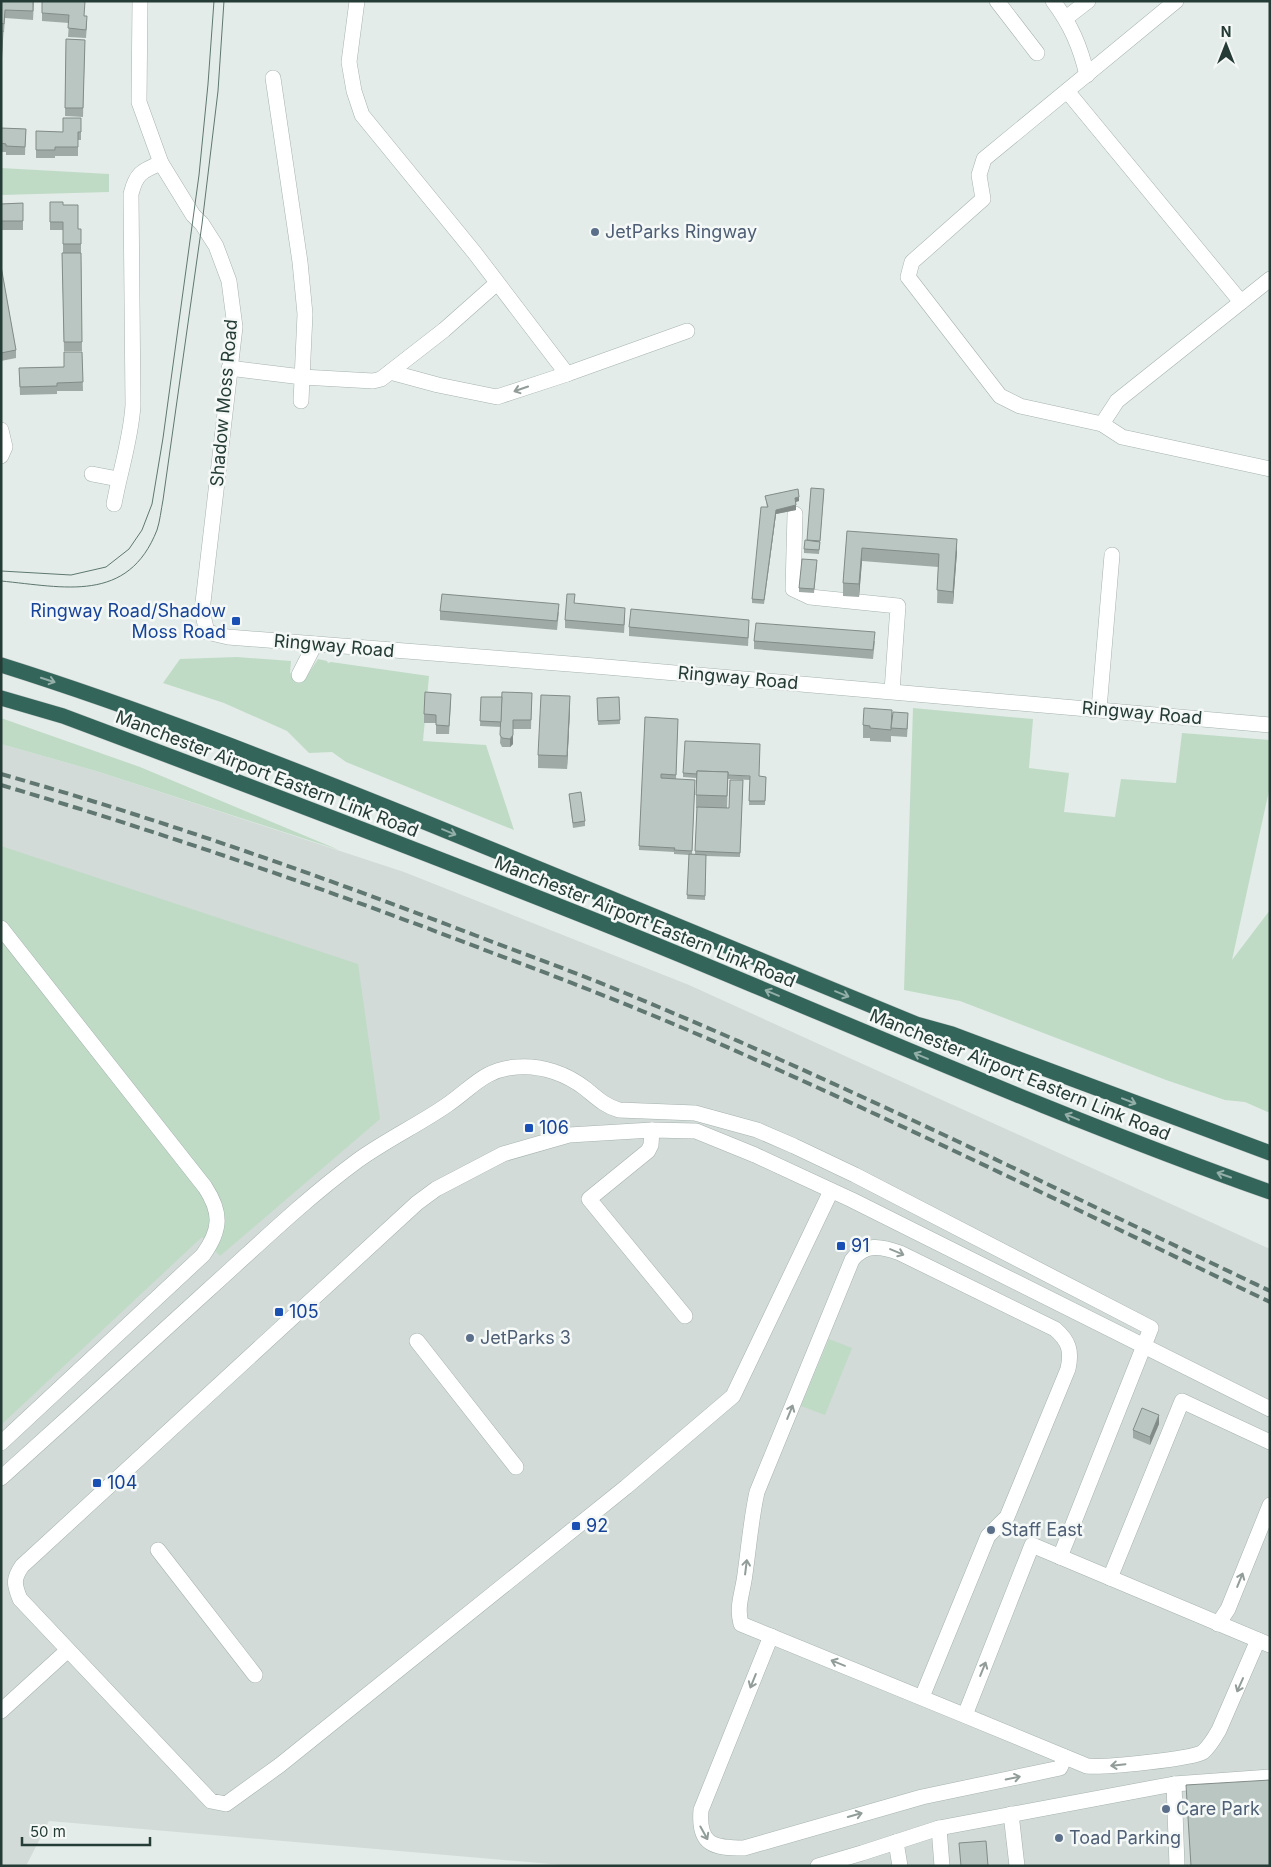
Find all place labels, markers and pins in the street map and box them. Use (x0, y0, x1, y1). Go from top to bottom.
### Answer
place label: JetParks Ringway (605, 221, 757, 242)
marker: JetParks Ringway (589, 226, 601, 238)
place label: Ringway Road/Shadow Moss Road (30, 600, 226, 642)
marker: Ringway Road/Shadow Moss Road (230, 615, 242, 627)
place label: 106 (539, 1117, 569, 1138)
marker: 106 (523, 1122, 535, 1134)
place label: 91 (851, 1235, 869, 1256)
marker: 91 (835, 1240, 847, 1252)
place label: 105 (289, 1301, 319, 1322)
marker: 105 (273, 1306, 285, 1318)
place label: JetParks 3 (480, 1327, 571, 1348)
marker: JetParks 3 (464, 1332, 476, 1344)
place label: 104 (107, 1472, 137, 1493)
marker: 104 (91, 1477, 103, 1489)
place label: 92 (586, 1515, 608, 1536)
place label: Staff East (1001, 1519, 1083, 1540)
marker: 92 (570, 1520, 582, 1532)
marker: Staff East (985, 1524, 997, 1536)
place label: Care Park (1176, 1798, 1260, 1819)
marker: Care Park (1160, 1803, 1172, 1815)
place label: Toad Parking (1069, 1827, 1181, 1848)
marker: Toad Parking (1053, 1832, 1065, 1844)

